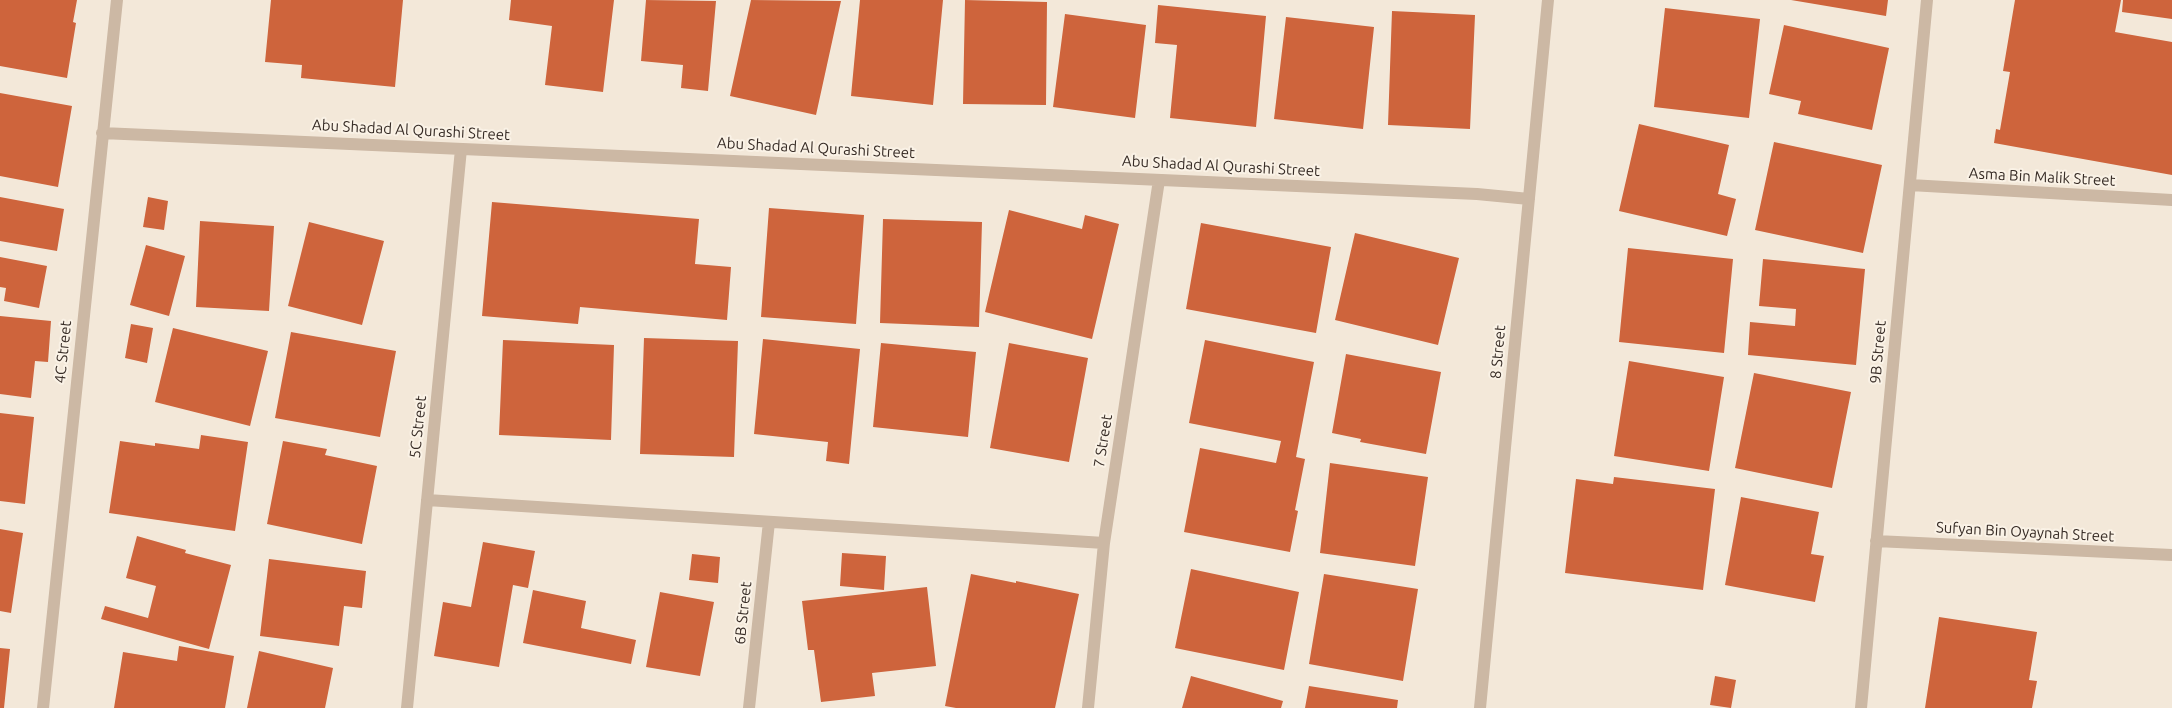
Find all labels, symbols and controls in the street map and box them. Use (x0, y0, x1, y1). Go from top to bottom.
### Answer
street label: Abu Shadad Al Qurashi Street (312, 116, 510, 144)
street label: Abu Shadad Al Qurashi Street (717, 134, 915, 162)
street label: Abu Shadad Al Qurashi Street (1122, 152, 1320, 180)
street label: Asma Bin Malik Street (1968, 164, 2116, 190)
street label: 4C Street (51, 320, 75, 384)
street label: 9B Street (1866, 320, 1890, 384)
street label: 8 Street (1487, 324, 1509, 380)
street label: 5C Street (406, 395, 430, 459)
street label: 7 Street (1090, 413, 1116, 469)
street label: Sufyan Bin Oyaynah Street (1935, 518, 2115, 546)
street label: 6B Street (731, 581, 755, 645)

